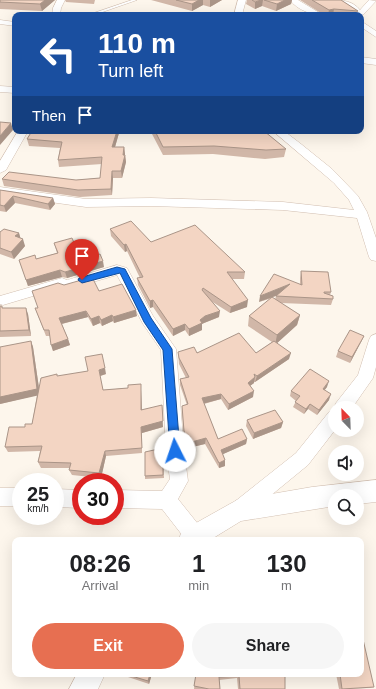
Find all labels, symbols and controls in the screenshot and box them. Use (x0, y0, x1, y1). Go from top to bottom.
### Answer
icon: left (32, 28, 84, 80)
text: 110 m (98, 28, 176, 59)
text: Turn left (98, 61, 163, 81)
icon: arrive (74, 104, 96, 126)
text: Then (32, 107, 66, 124)
pin (65, 239, 99, 280)
icon: arrive (71, 245, 93, 267)
north arrow (328, 401, 364, 437)
map controls (328, 401, 364, 525)
position arrow (154, 430, 196, 472)
button: sound (328, 445, 364, 481)
speed limit sign: 30 (72, 473, 124, 525)
text: 25 (27, 483, 49, 505)
button: search (328, 489, 364, 525)
text: km/h (27, 503, 49, 514)
text: 08:26 (69, 550, 131, 577)
text: 1 (192, 550, 205, 577)
text: 130 (267, 550, 307, 577)
text: Arrival (82, 578, 119, 593)
text: min (188, 578, 209, 593)
text: m (281, 578, 292, 593)
button: Exit (32, 623, 184, 669)
button: Share (192, 623, 344, 669)

